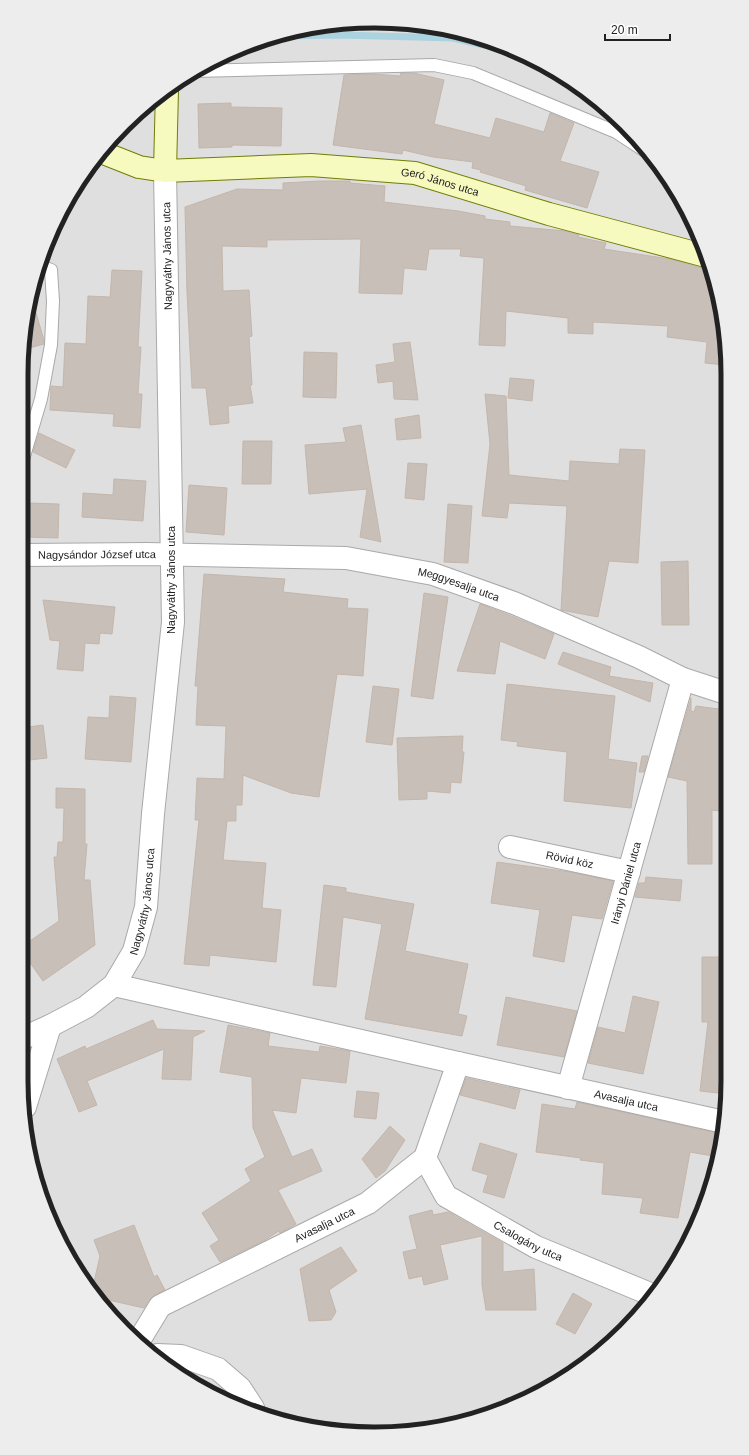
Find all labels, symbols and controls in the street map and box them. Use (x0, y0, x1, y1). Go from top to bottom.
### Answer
scale bar (605, 16, 670, 42)
text: 20 m (611, 23, 638, 37)
street label: Geró János utca (401, 166, 481, 199)
street label: Nagyváthy János utca (160, 201, 174, 310)
street label: Nagyváthy János utca (165, 525, 177, 634)
street label: Nagysándor József utca (38, 548, 157, 561)
street label: Meggyesalja utca (417, 565, 502, 604)
street label: Irányi Dániel utca (608, 840, 643, 926)
street label: Nagyváthy János utca (127, 847, 156, 956)
street label: Rövid köz (545, 849, 595, 870)
street label: Avasalja utca (593, 1087, 660, 1113)
street label: Avasalja utca (292, 1204, 357, 1244)
street label: Csalogány utca (491, 1218, 565, 1264)

